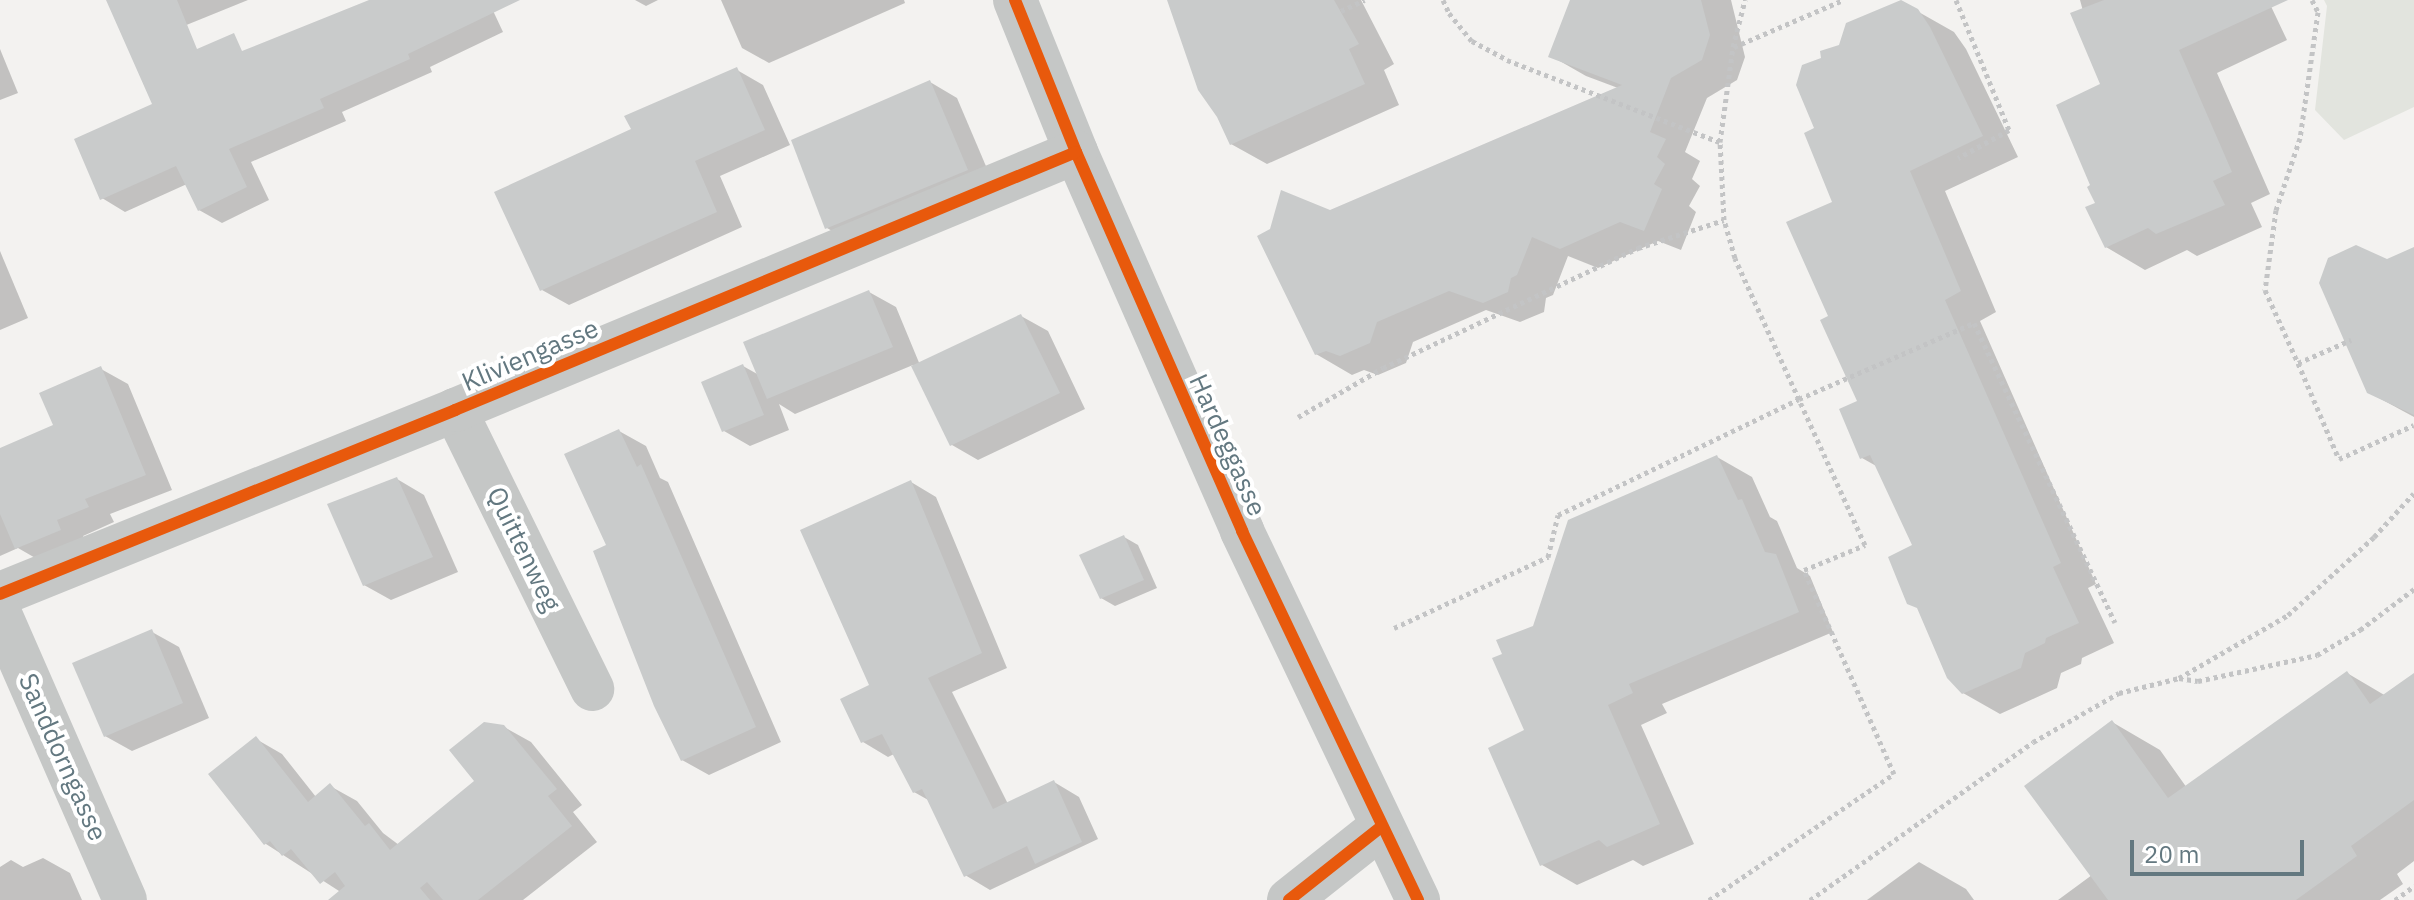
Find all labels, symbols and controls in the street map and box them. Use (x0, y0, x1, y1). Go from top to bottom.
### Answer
street label: Kliviengasse (457, 312, 603, 398)
street label: Hardeggasse (1183, 369, 1273, 521)
street label: Quittenweg (481, 482, 567, 616)
street label: Sanddorngasse (12, 669, 114, 845)
scale bar (2134, 824, 2308, 874)
text: 20 m (2144, 838, 2199, 870)

